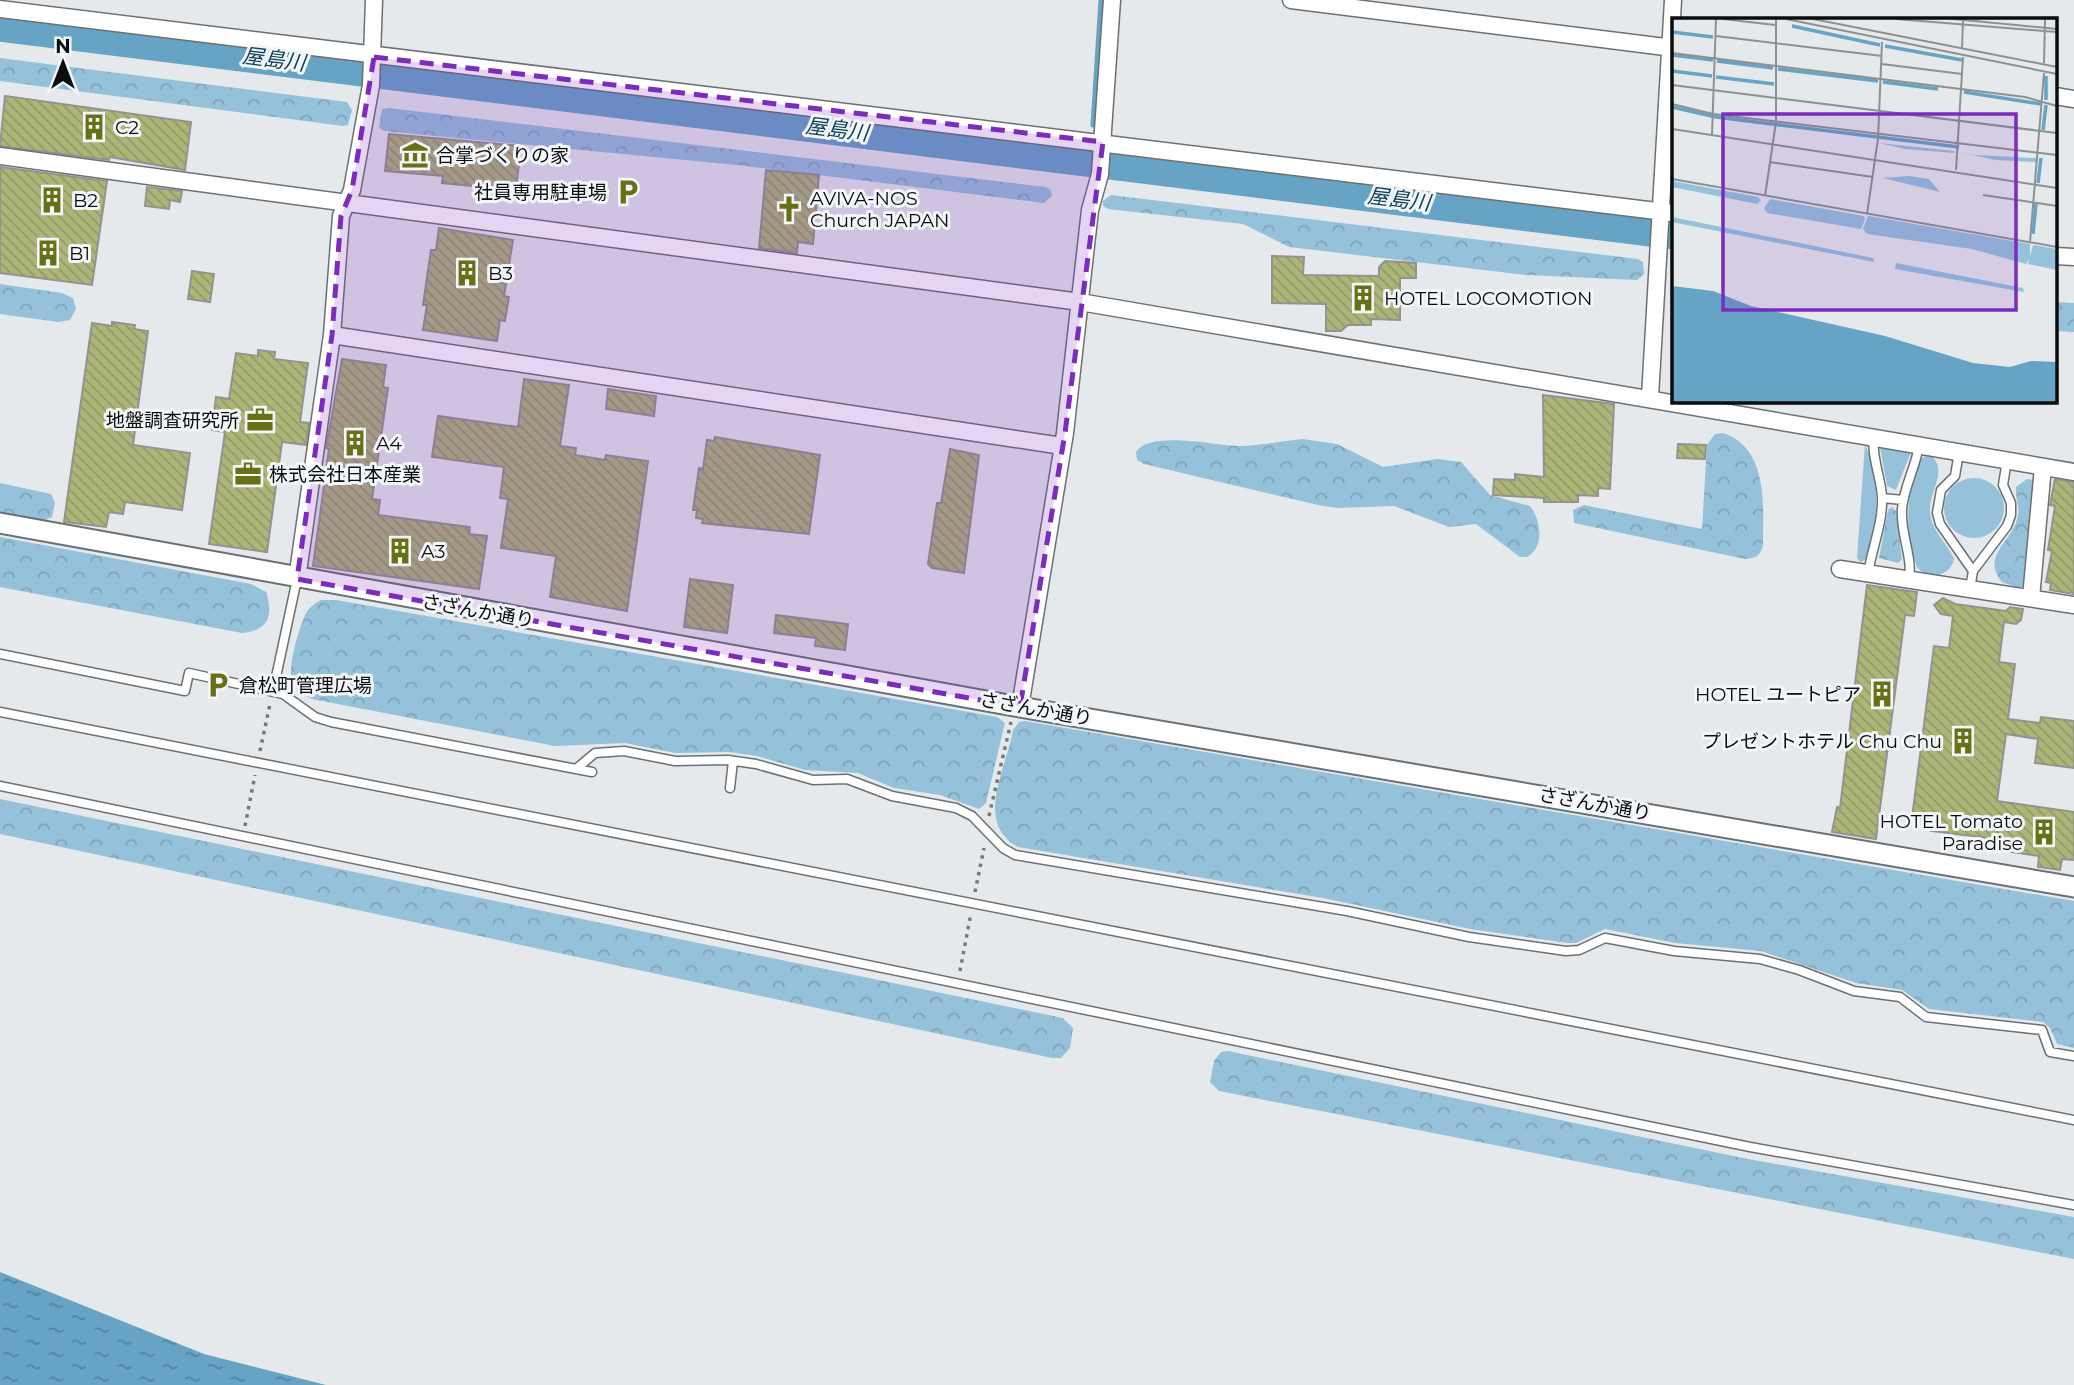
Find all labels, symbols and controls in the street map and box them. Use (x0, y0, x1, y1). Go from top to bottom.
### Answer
inset map (1672, 18, 2056, 402)
north arrow (28, 28, 98, 98)
text: N (55, 35, 71, 58)
water label: 屋島川 (241, 43, 309, 75)
building icon: C2 (79, 112, 109, 142)
water label: 屋島川 (804, 113, 872, 145)
place label: C2 (115, 116, 139, 139)
museum icon: 合掌づくりの家 (400, 140, 430, 170)
place label: 合掌づくりの家 (436, 144, 569, 167)
parking icon: 社員専用駐車場 (613, 177, 643, 207)
place label: 社員専用駐車場 (474, 181, 607, 204)
water label: 屋島川 (1366, 183, 1434, 215)
building icon: B2 (37, 185, 67, 215)
place label: AVIVA-NOS Church JAPAN (810, 187, 950, 232)
place label: B2 (73, 189, 98, 212)
church icon: AVIVA-NOS Church JAPAN (774, 194, 804, 224)
building icon: B1 (33, 238, 63, 268)
place label: B1 (69, 242, 90, 265)
building icon: B3 (452, 258, 482, 288)
place label: B3 (488, 262, 513, 285)
building icon: HOTEL LOCOMOTION (1348, 283, 1378, 313)
place label: HOTEL LOCOMOTION (1384, 287, 1593, 310)
office icon: 地盤調査研究所 (245, 405, 275, 435)
place label: 地盤調査研究所 (106, 409, 239, 432)
building icon: A4 (340, 428, 370, 458)
place label: A4 (376, 432, 402, 455)
office icon: 株式会社日本産業 (233, 459, 263, 489)
place label: 株式会社日本産業 (269, 463, 421, 486)
building icon: A3 (385, 536, 415, 566)
place label: A3 (421, 540, 446, 563)
street label: さざんか通り (420, 590, 536, 632)
parking icon: 倉松町管理広場 (203, 670, 233, 700)
place label: 倉松町管理広場 (239, 674, 372, 697)
building icon: HOTEL ユートピア (1867, 679, 1897, 709)
place label: HOTEL ユートピア (1695, 683, 1861, 706)
street label: さざんか通り (978, 688, 1094, 730)
building icon: プレゼントホテル Chu Chu (1948, 726, 1978, 756)
place label: プレゼントホテル Chu Chu (1702, 730, 1942, 753)
street label: さざんか通り (1537, 783, 1653, 825)
place label: HOTEL Tomato Paradise (1880, 810, 2023, 855)
building icon: HOTEL Tomato Paradise (2029, 817, 2059, 847)

